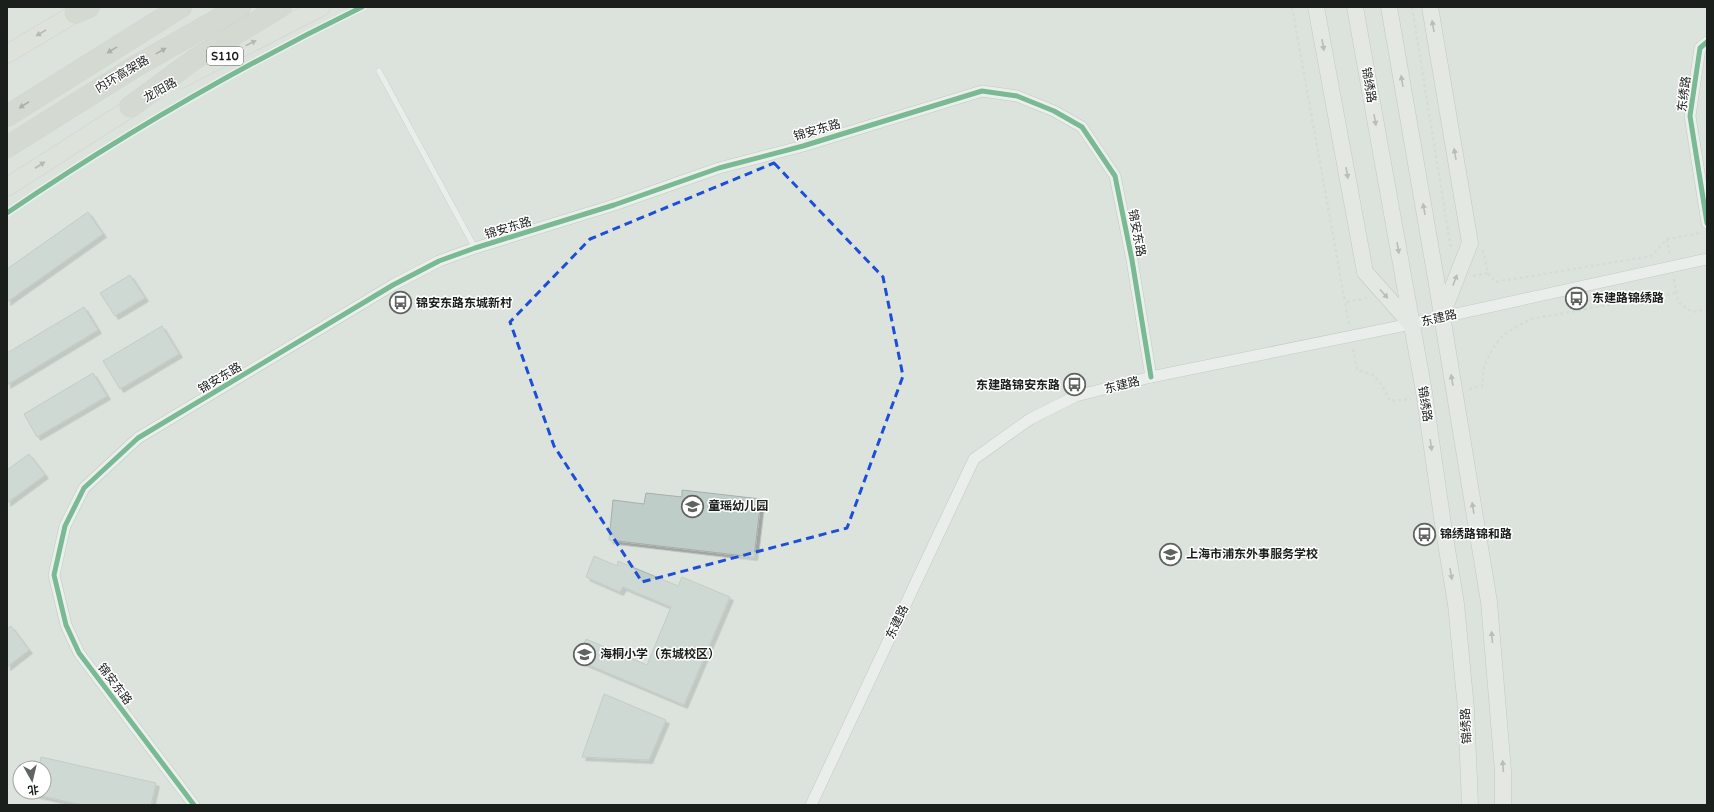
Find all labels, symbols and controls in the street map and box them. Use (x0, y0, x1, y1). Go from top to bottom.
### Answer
one-way arrow (1430, 20, 1436, 32)
one-way arrow (35, 30, 47, 37)
one-way arrow (246, 39, 257, 46)
one-way arrow (1320, 39, 1326, 51)
one-way arrow (106, 46, 118, 53)
road number: S110 (207, 47, 243, 65)
one-way arrow (155, 48, 167, 55)
street label: 内环高架路 (93, 53, 151, 95)
street label: 锦绣路 (1359, 66, 1379, 104)
street label: 龙阳路 (141, 75, 179, 105)
one-way arrow (1398, 75, 1404, 87)
street label: 东绣路 (1675, 75, 1693, 113)
one-way arrow (19, 101, 30, 109)
one-way arrow (1372, 114, 1378, 126)
street label: 锦安东路 (792, 117, 842, 143)
one-way arrow (1451, 148, 1457, 160)
one-way arrow (34, 161, 45, 169)
one-way arrow (1344, 167, 1350, 179)
one-way arrow (1421, 203, 1427, 215)
street label: 锦安东路 (1126, 208, 1148, 258)
street label: 锦安东路 (483, 214, 533, 242)
one-way arrow (1395, 242, 1401, 254)
one-way arrow (1453, 274, 1459, 286)
bus stop icon: 东建路锦绣路 (1564, 285, 1590, 311)
one-way arrow (1380, 289, 1389, 299)
bus stop icon: 锦安东路东城新村 (388, 290, 414, 316)
place label: 东建路锦绣路 (1592, 291, 1664, 305)
place label: 锦安东路东城新村 (416, 296, 512, 310)
street label: 东建路 (1420, 307, 1458, 329)
street label: 锦安东路 (196, 360, 244, 396)
bus stop icon: 东建路锦安东路 (1062, 372, 1088, 398)
one-way arrow (1449, 373, 1455, 386)
street label: 东建路 (1103, 374, 1141, 396)
place label: 东建路锦安东路 (976, 378, 1060, 392)
street label: 锦绣路 (1415, 385, 1435, 423)
one-way arrow (1428, 439, 1434, 452)
school or university icon: 童瑶幼儿园 (680, 493, 706, 519)
place label: 童瑶幼儿园 (708, 499, 768, 513)
one-way arrow (1470, 502, 1476, 514)
bus stop icon: 锦绣路锦和路 (1412, 521, 1438, 547)
place label: 锦绣路锦和路 (1440, 527, 1512, 541)
school or university icon: 上海市浦东外事服务学校 (1158, 541, 1184, 567)
place label: 上海市浦东外事服务学校 (1186, 547, 1318, 561)
one-way arrow (1448, 568, 1454, 580)
street label: 东建路 (883, 603, 911, 641)
one-way arrow (1488, 630, 1495, 643)
school or university icon: 海桐小学（东城校区） (572, 641, 598, 667)
place label: 海桐小学（东城校区） (600, 647, 720, 661)
street label: 锦安东路 (95, 661, 135, 707)
street label: 锦绣路 (1458, 708, 1474, 744)
north arrow (12, 760, 52, 800)
one-way arrow (1499, 760, 1506, 772)
text: 北 (27, 782, 40, 797)

